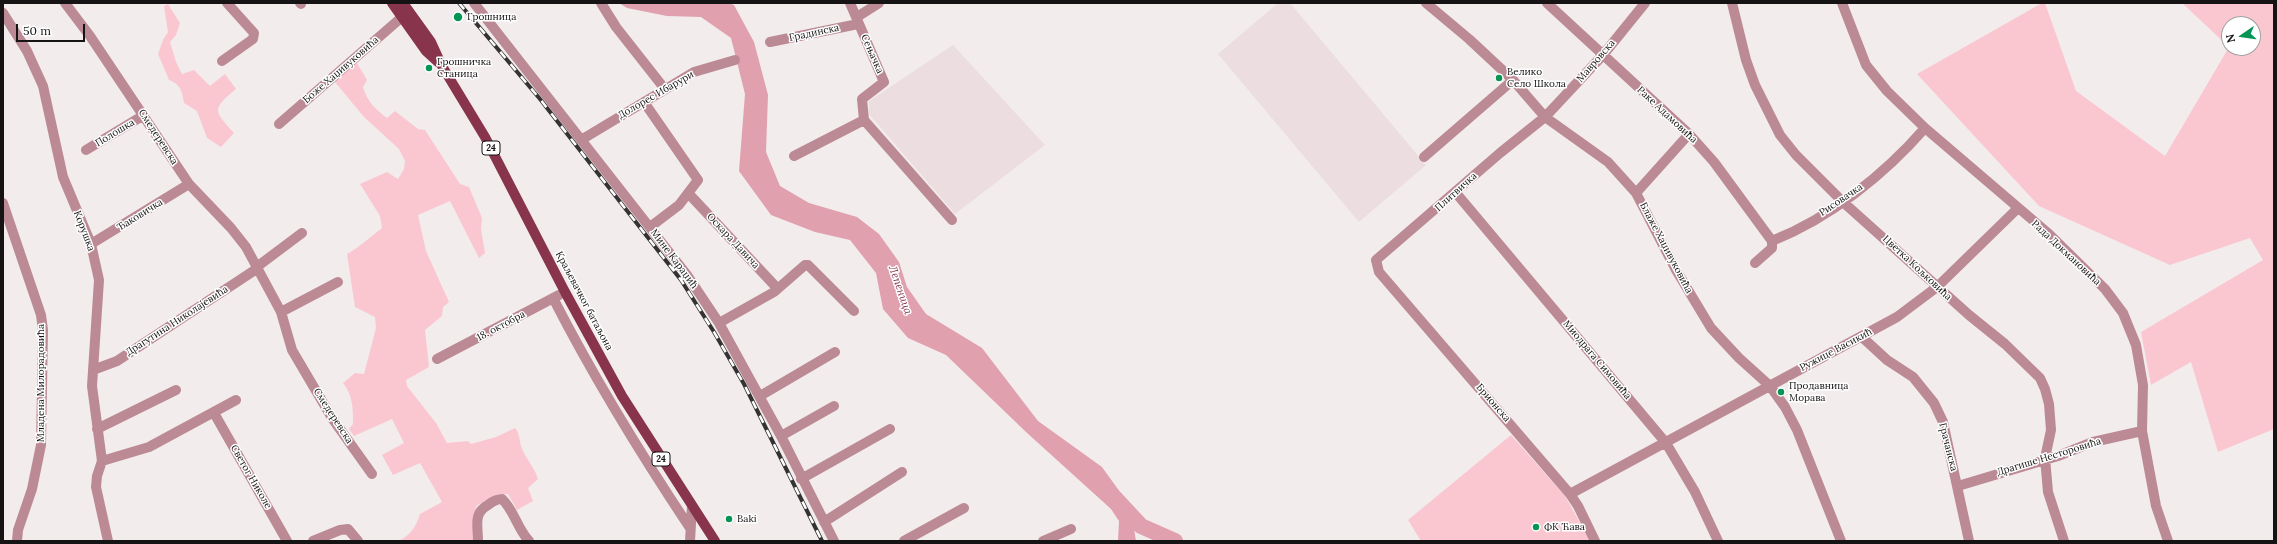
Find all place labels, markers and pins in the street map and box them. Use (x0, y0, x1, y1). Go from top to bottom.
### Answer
marker: Грошница (452, 11, 464, 23)
place label: Грошница (467, 11, 516, 23)
place label: Грошничка Станица (437, 56, 491, 80)
marker: Грошничка Станица (424, 63, 434, 73)
place label: Велико Село Школа (1507, 66, 1566, 90)
marker: Велико Село Школа (1494, 73, 1504, 83)
place label: Продавница Морава (1789, 380, 1848, 404)
marker: Продавница Морава (1776, 387, 1786, 397)
place label: Baki (737, 513, 757, 525)
marker: Baki (724, 514, 734, 524)
place label: ФК Ћава (1544, 521, 1585, 533)
marker: ФК Ћава (1531, 522, 1541, 532)

